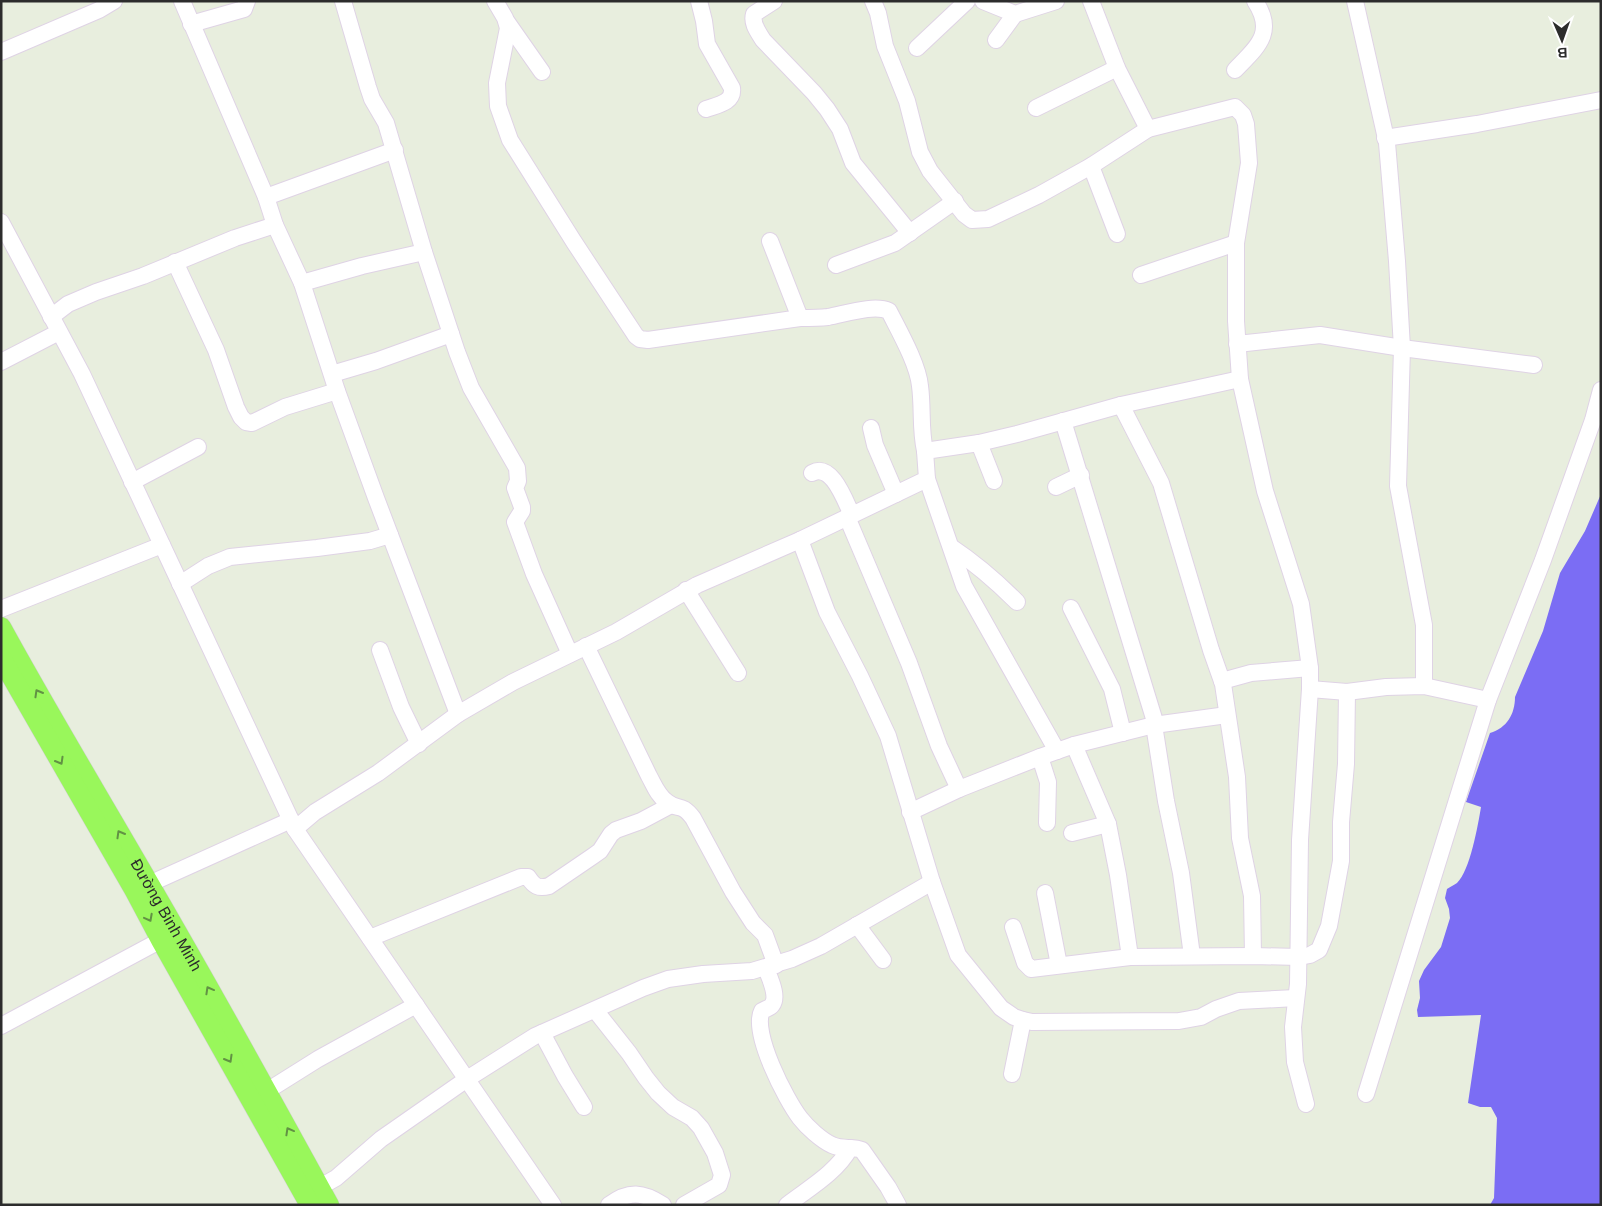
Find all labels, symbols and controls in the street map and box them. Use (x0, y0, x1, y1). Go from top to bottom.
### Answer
north arrow (1537, 15, 1587, 65)
text: B (1557, 45, 1568, 61)
one-way arrow (34, 690, 44, 699)
one-way arrow (54, 756, 64, 765)
one-way arrow (116, 830, 126, 839)
street label: Đường Binh Minh (128, 856, 206, 974)
one-way arrow (143, 912, 153, 921)
one-way arrow (205, 987, 215, 996)
one-way arrow (222, 1054, 232, 1063)
one-way arrow (285, 1128, 295, 1137)

